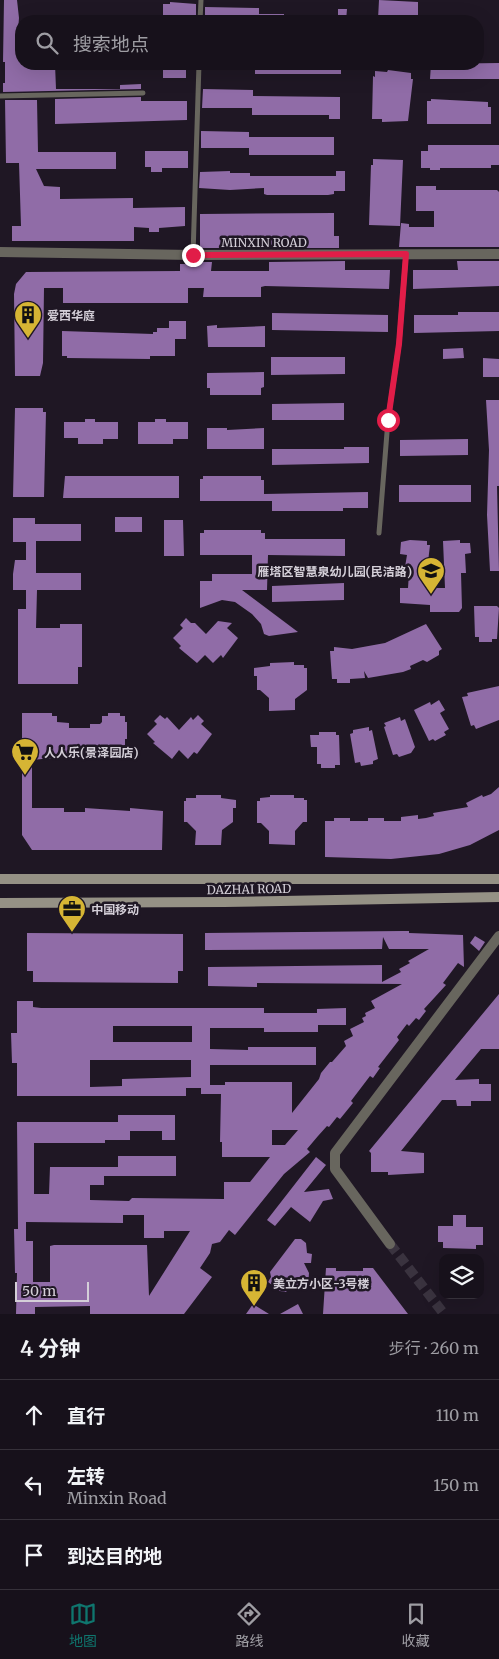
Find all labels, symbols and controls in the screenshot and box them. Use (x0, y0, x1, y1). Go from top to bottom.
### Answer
search box (15, 15, 484, 70)
icon: search (33, 29, 61, 57)
text: 搜索地点 (73, 32, 149, 56)
street label: MINXIN ROAD (221, 235, 307, 250)
route end (182, 244, 205, 267)
building icon: 爱西华庭 (13, 300, 43, 339)
place label: 爱西华庭 (47, 308, 95, 323)
route start (377, 409, 400, 432)
school or university icon: 雁塔区智慧泉幼儿园(民洁路) (416, 556, 446, 595)
place label: 雁塔区智慧泉幼儿园(民洁路) (257, 564, 412, 579)
supermarket icon: 人人乐(景泽园店) (10, 737, 40, 776)
place label: 人人乐(景泽园店) (44, 745, 139, 760)
street label: DAZHAI ROAD (207, 881, 291, 897)
office icon: 中国移动 (57, 894, 87, 933)
place label: 中国移动 (91, 902, 139, 917)
map controls (439, 1254, 484, 1299)
button: layers (439, 1254, 484, 1299)
building icon: 美立方小区-3号楼 (239, 1268, 269, 1307)
place label: 美立方小区-3号楼 (273, 1276, 370, 1291)
scale bar (15, 1279, 89, 1302)
text: 50 m (22, 1282, 56, 1300)
text: 4 分钟 (20, 1335, 80, 1362)
text: 步行 · 260 m (389, 1338, 479, 1358)
icon: ahead (20, 1401, 48, 1429)
text: 直行 (67, 1404, 105, 1428)
text: 110 m (436, 1405, 479, 1425)
text: 左转 (67, 1464, 105, 1488)
icon: left (20, 1471, 48, 1499)
text: 150 m (433, 1475, 479, 1495)
text: Minxin Road (67, 1488, 167, 1508)
icon: arrive (20, 1541, 48, 1569)
text: 到达目的地 (67, 1544, 162, 1568)
tab: 地图 (69, 1600, 97, 1650)
tab: 路线 (235, 1600, 263, 1650)
tab: 收藏 (402, 1600, 430, 1650)

